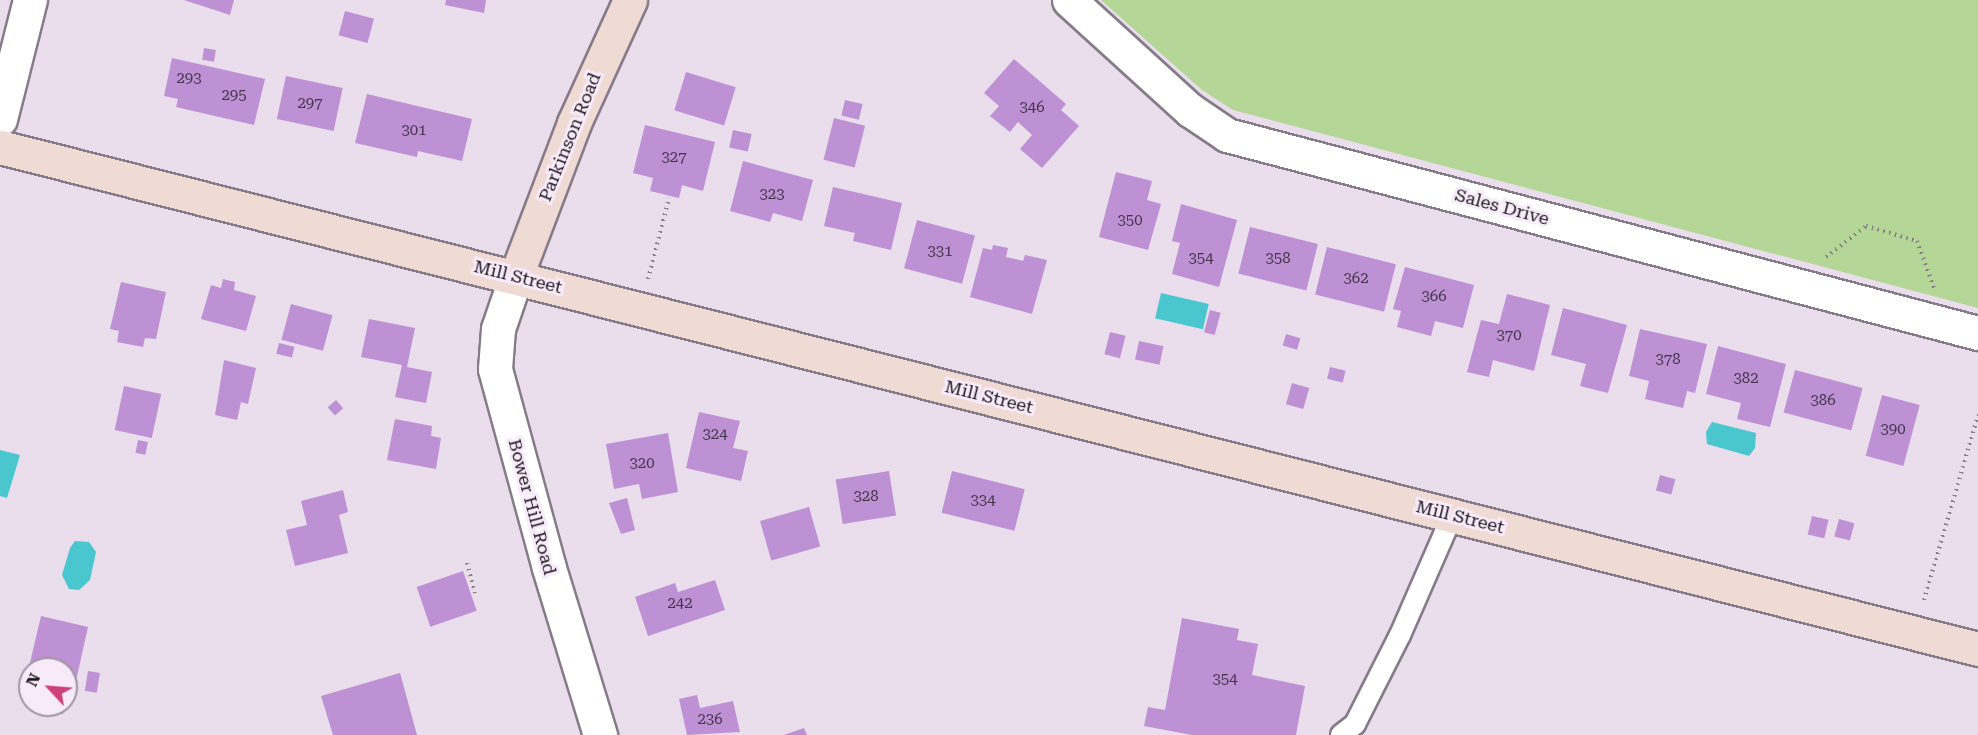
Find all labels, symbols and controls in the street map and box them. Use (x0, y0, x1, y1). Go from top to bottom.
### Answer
street label: Parkinson Road (534, 69, 606, 205)
house number: 293 (176, 70, 202, 88)
house number: 295 (221, 87, 247, 105)
house number: 297 (297, 95, 323, 113)
house number: 346 (1019, 99, 1045, 117)
house number: 301 (401, 122, 427, 140)
house number: 327 (661, 149, 687, 167)
street label: Sales Drive (1453, 184, 1551, 230)
house number: 323 (759, 186, 785, 204)
house number: 350 (1117, 212, 1143, 230)
house number: 331 (927, 243, 953, 261)
house number: 354 (1188, 250, 1214, 268)
house number: 358 (1265, 250, 1291, 268)
street label: Mill Street (472, 256, 564, 298)
house number: 362 (1343, 270, 1369, 288)
house number: 366 (1421, 288, 1447, 306)
house number: 370 (1496, 327, 1522, 345)
house number: 378 (1655, 351, 1681, 369)
house number: 382 (1733, 370, 1759, 388)
street label: Mill Street (943, 376, 1035, 418)
house number: 386 (1810, 392, 1836, 410)
house number: 390 (1880, 421, 1906, 439)
house number: 324 (702, 426, 728, 444)
street label: Bower Hill Road (503, 437, 561, 577)
house number: 320 (629, 455, 655, 473)
house number: 328 (853, 488, 879, 506)
house number: 334 (970, 492, 996, 510)
street label: Mill Street (1414, 496, 1506, 538)
house number: 242 (667, 595, 693, 613)
north arrow (18, 657, 78, 717)
text: N (22, 670, 44, 689)
house number: 354 (1212, 671, 1238, 689)
house number: 236 (697, 711, 723, 729)

